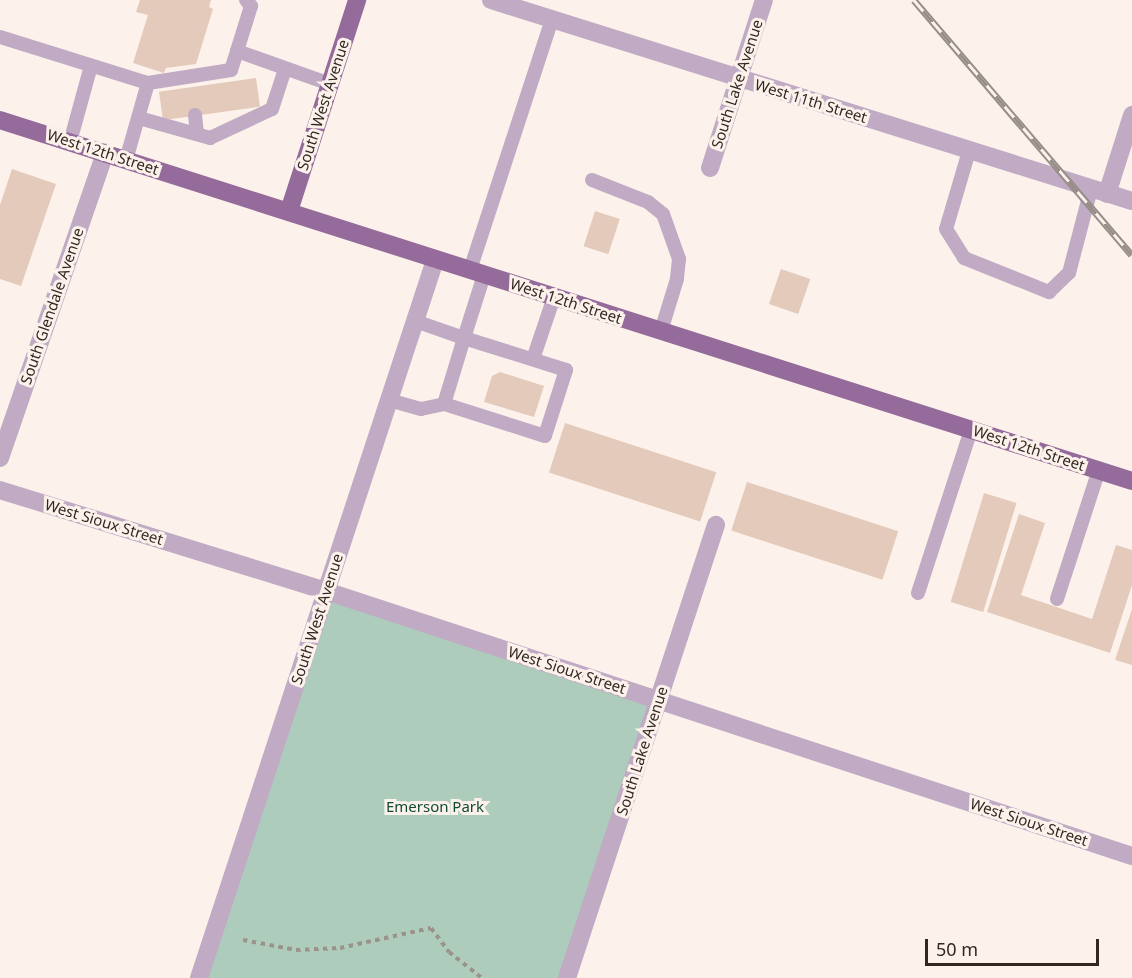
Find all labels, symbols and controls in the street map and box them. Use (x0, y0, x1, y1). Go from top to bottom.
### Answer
street label: South Lake Avenue (708, 17, 766, 151)
street label: South West Avenue (293, 37, 353, 173)
street label: West 11th Street (753, 75, 869, 127)
street label: West 12th Street (45, 125, 161, 179)
street label: South Glendale Avenue (17, 225, 87, 387)
street label: West 12th Street (508, 274, 624, 328)
street label: West 12th Street (971, 421, 1087, 475)
street label: West Sioux Street (43, 495, 165, 549)
street label: South West Avenue (287, 551, 347, 687)
street label: West Sioux Street (506, 642, 628, 698)
street label: South Lake Avenue (613, 684, 671, 818)
street label: West Sioux Street (968, 794, 1090, 850)
park label: Emerson Park (386, 798, 484, 816)
scale bar (928, 927, 1102, 965)
text: 50 m (936, 937, 978, 961)

